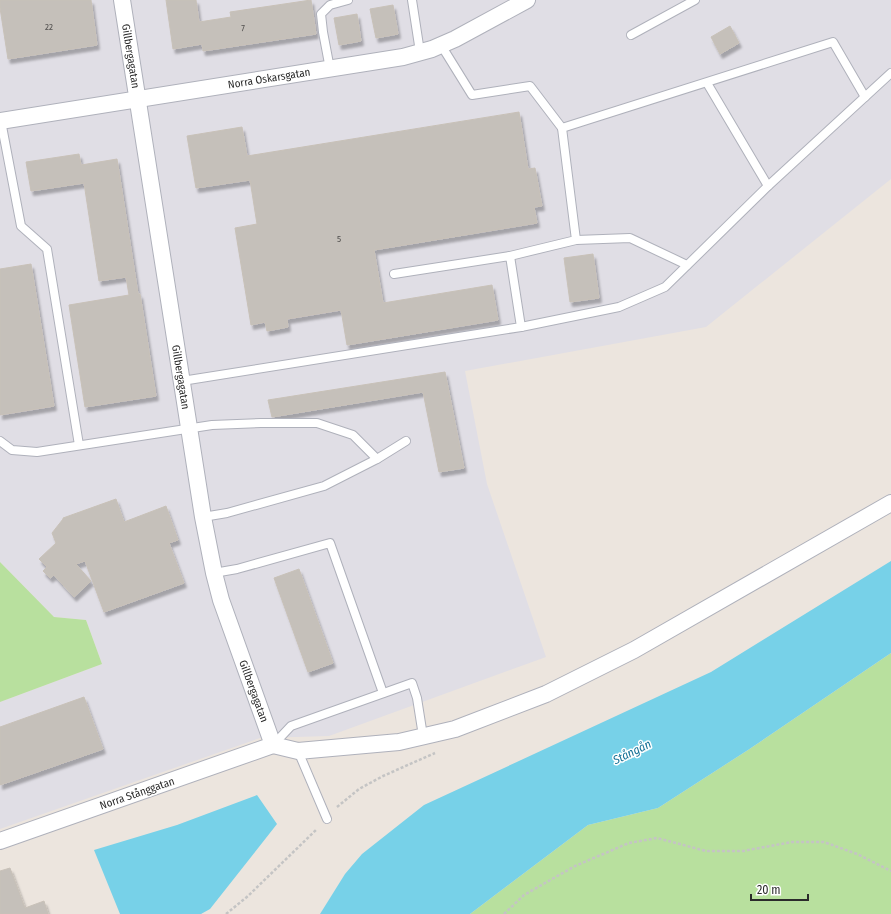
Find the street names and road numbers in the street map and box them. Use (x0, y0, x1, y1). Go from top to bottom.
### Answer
street label: Gillbergagatan (119, 23, 142, 89)
street label: Norra Oskarsgatan (227, 66, 311, 91)
street label: Gillbergagatan (169, 344, 192, 410)
street label: Gillbergagatan (236, 658, 271, 724)
street label: Norra Stånggatan (98, 775, 176, 812)

